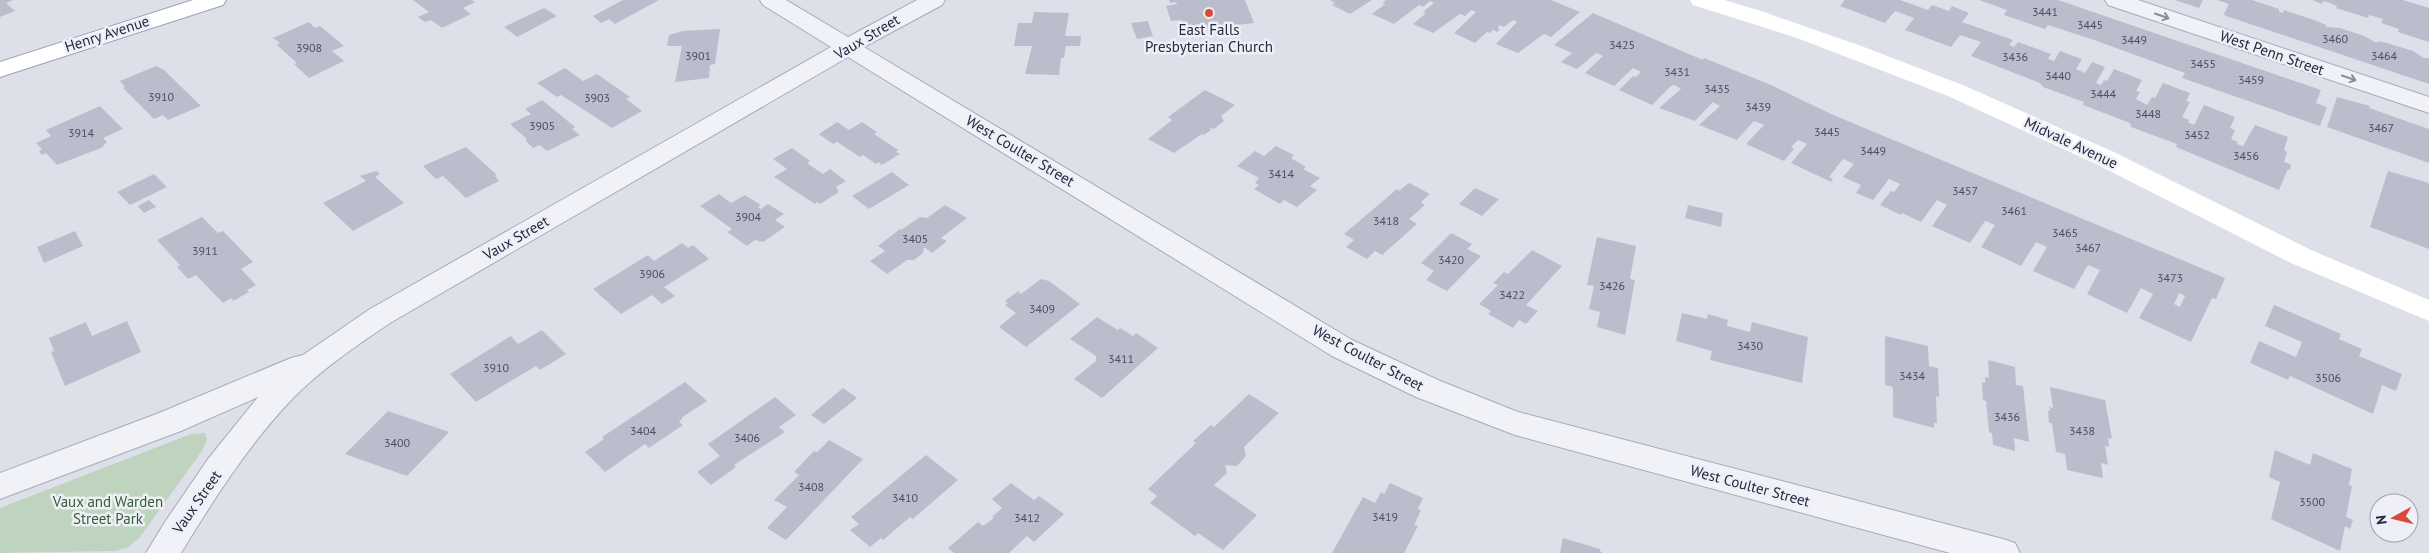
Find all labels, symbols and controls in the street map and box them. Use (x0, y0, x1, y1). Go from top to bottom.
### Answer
house number: 3441 (2032, 4, 2058, 19)
marker: East Falls Presbyterian Church (1203, 7, 1215, 19)
street label: Vaux Street (830, 10, 903, 64)
street label: Henry Avenue (62, 11, 152, 56)
one-way arrow (2154, 11, 2170, 21)
house number: 3445 (2077, 17, 2103, 32)
place label: East Falls Presbyterian Church (1145, 20, 1273, 56)
street label: West Penn Street (2218, 26, 2327, 79)
house number: 3460 (2322, 31, 2349, 46)
house number: 3449 (2121, 32, 2147, 47)
house number: 3425 (1609, 37, 1635, 52)
house number: 3908 (296, 40, 322, 55)
house number: 3901 (685, 48, 711, 63)
house number: 3464 (2371, 48, 2398, 63)
house number: 3436 (2002, 49, 2028, 64)
house number: 3455 (2190, 56, 2216, 71)
house number: 3431 (1664, 64, 1690, 79)
house number: 3440 (2045, 68, 2072, 83)
house number: 3459 (2238, 72, 2264, 87)
one-way arrow (2341, 74, 2357, 84)
house number: 3435 (1704, 81, 1730, 96)
house number: 3444 (2090, 86, 2117, 101)
house number: 3910 (148, 89, 175, 104)
house number: 3903 (584, 90, 610, 105)
house number: 3439 (1745, 99, 1771, 114)
house number: 3448 (2135, 106, 2161, 121)
street label: West Coulter Street (963, 111, 1078, 190)
street label: Midvale Avenue (2021, 113, 2121, 172)
house number: 3905 (529, 118, 555, 133)
house number: 3467 (2368, 120, 2394, 135)
house number: 3445 (1814, 124, 1840, 139)
house number: 3914 (68, 125, 95, 140)
house number: 3452 (2184, 127, 2210, 142)
house number: 3449 (1860, 143, 1886, 158)
house number: 3456 (2233, 148, 2259, 163)
house number: 3414 (1268, 166, 1295, 181)
house number: 3457 (1952, 183, 1978, 198)
house number: 3461 (2001, 203, 2027, 218)
house number: 3904 (735, 209, 762, 224)
street label: Vaux Street (479, 211, 552, 265)
house number: 3418 (1373, 213, 1399, 228)
house number: 3465 (2052, 225, 2078, 240)
house number: 3405 (902, 231, 928, 246)
house number: 3467 (2075, 240, 2101, 255)
house number: 3911 (192, 243, 218, 258)
house number: 3420 (1438, 252, 1465, 267)
house number: 3906 (639, 266, 665, 281)
house number: 3473 (2157, 270, 2183, 285)
house number: 3426 (1599, 278, 1625, 293)
house number: 3422 (1499, 287, 1525, 302)
house number: 3409 (1029, 301, 1055, 316)
street label: West Coulter Street (1309, 320, 1427, 395)
house number: 3430 (1737, 338, 1764, 353)
house number: 3411 (1108, 351, 1134, 366)
house number: 3910 (483, 360, 510, 375)
house number: 3434 (1899, 368, 1926, 383)
house number: 3506 (2315, 370, 2341, 385)
house number: 3436 (1994, 409, 2020, 424)
house number: 3404 (630, 423, 657, 438)
house number: 3438 (2069, 423, 2095, 438)
house number: 3406 (734, 430, 760, 445)
house number: 3400 (384, 435, 411, 450)
street label: West Coulter Street (1688, 460, 1812, 511)
street label: Vaux Street (167, 466, 225, 538)
house number: 3408 (798, 479, 824, 494)
house number: 3410 (892, 490, 919, 505)
park label: Vaux and Warden Street Park (52, 492, 163, 528)
north arrow (2369, 493, 2419, 543)
house number: 3500 (2299, 494, 2326, 509)
house number: 3419 (1372, 509, 1398, 524)
house number: 3412 (1014, 510, 1040, 525)
text: N (2372, 514, 2391, 526)

